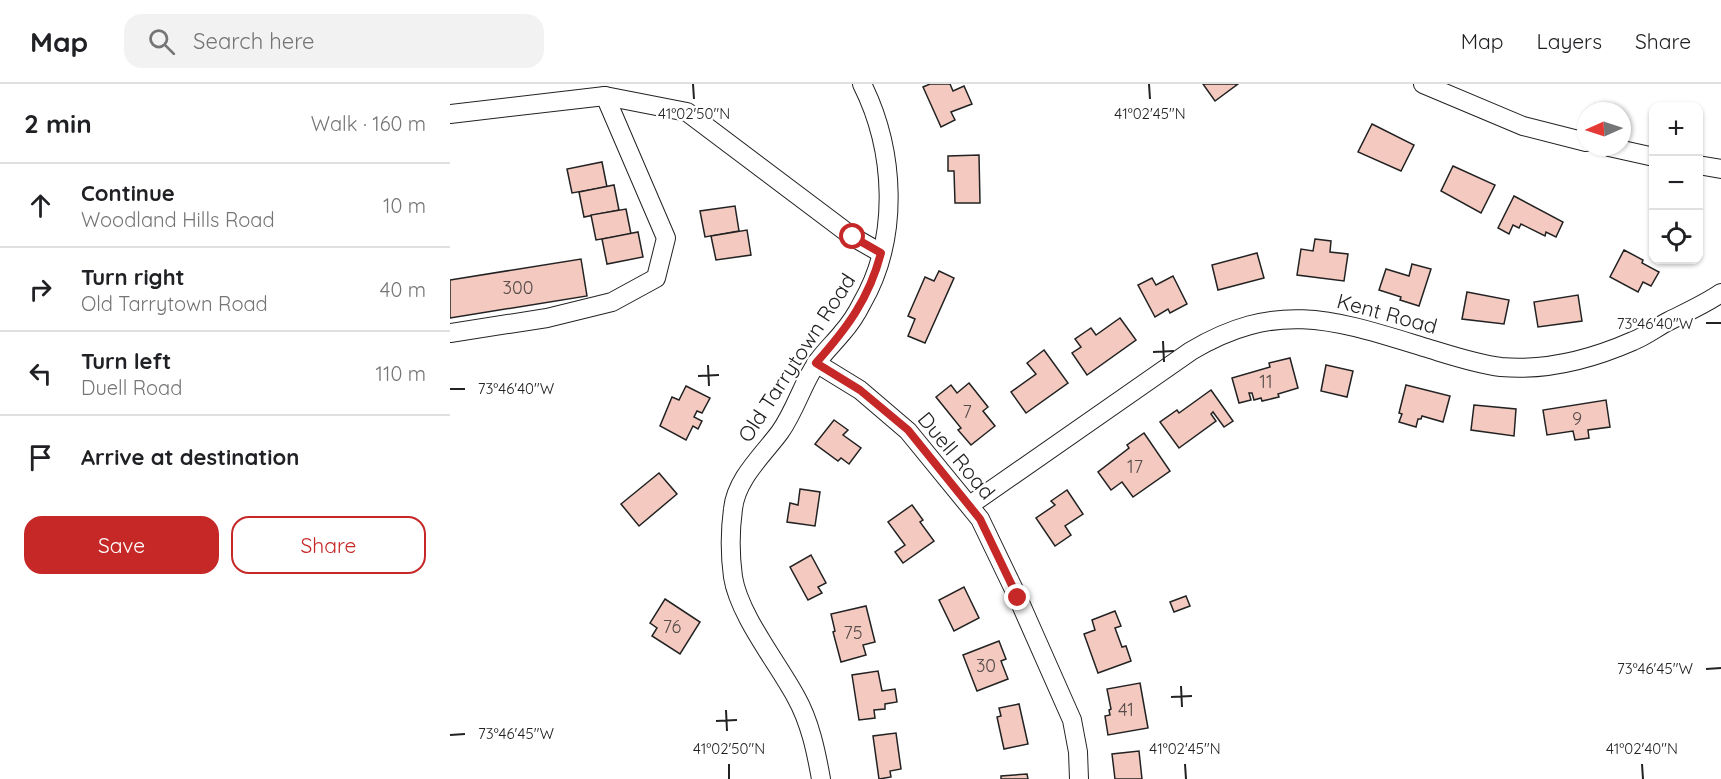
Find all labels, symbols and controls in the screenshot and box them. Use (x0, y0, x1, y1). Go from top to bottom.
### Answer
search box (124, 14, 544, 68)
text: Map (30, 24, 88, 59)
icon: search (145, 25, 178, 58)
text: Search here (193, 27, 315, 55)
text: Map (1461, 28, 1504, 54)
text: Layers (1537, 28, 1602, 54)
text: Share (1635, 28, 1691, 54)
north arrow (1577, 102, 1631, 156)
map controls (1649, 102, 1703, 264)
button: + (1649, 102, 1703, 156)
text: 41°02'50"N (658, 104, 730, 123)
text: 41°02'45"N (1114, 104, 1186, 123)
text: 2 min (24, 107, 92, 140)
text: Walk · 160 m (311, 111, 426, 136)
button: − (1649, 156, 1703, 210)
text: Continue (81, 179, 175, 207)
icon: ahead (24, 189, 57, 222)
text: 10 m (383, 193, 426, 218)
text: Woodland Hills Road (81, 207, 275, 232)
button: locate (1649, 210, 1703, 264)
route start (839, 223, 865, 249)
text: Turn right (81, 263, 185, 291)
street label: Old Tarrytown Road (732, 268, 860, 447)
icon: right (24, 273, 57, 306)
house number: 300 (503, 276, 533, 299)
text: 40 m (380, 277, 426, 302)
street label: Kent Road (1334, 287, 1440, 339)
text: Old Tarrytown Road (81, 291, 268, 316)
text: 73°46'40"W (1617, 314, 1694, 333)
text: Turn left (81, 347, 171, 375)
icon: left (24, 357, 57, 390)
text: 110 m (376, 361, 426, 386)
house number: 11 (1259, 370, 1273, 393)
text: Duell Road (81, 375, 182, 400)
text: 73°46'40"W (478, 379, 555, 398)
house number: 7 (962, 400, 972, 423)
street label: Duell Road (913, 406, 1001, 504)
house number: 9 (1572, 407, 1582, 430)
icon: arrive (24, 441, 57, 474)
text: Arrive at destination (81, 443, 299, 471)
house number: 17 (1127, 455, 1143, 478)
button: Save (24, 516, 219, 574)
button: Share (231, 516, 426, 574)
route end (1004, 584, 1030, 610)
house number: 76 (663, 615, 681, 638)
house number: 75 (843, 621, 863, 644)
house number: 30 (976, 654, 996, 677)
text: 73°46'45"W (1617, 659, 1693, 678)
house number: 41 (1118, 698, 1134, 721)
text: 73°46'45"W (478, 724, 554, 743)
text: 41°02'50"N (693, 739, 765, 758)
text: 41°02'45"N (1149, 739, 1221, 758)
text: 41°02'40"N (1606, 739, 1678, 758)

